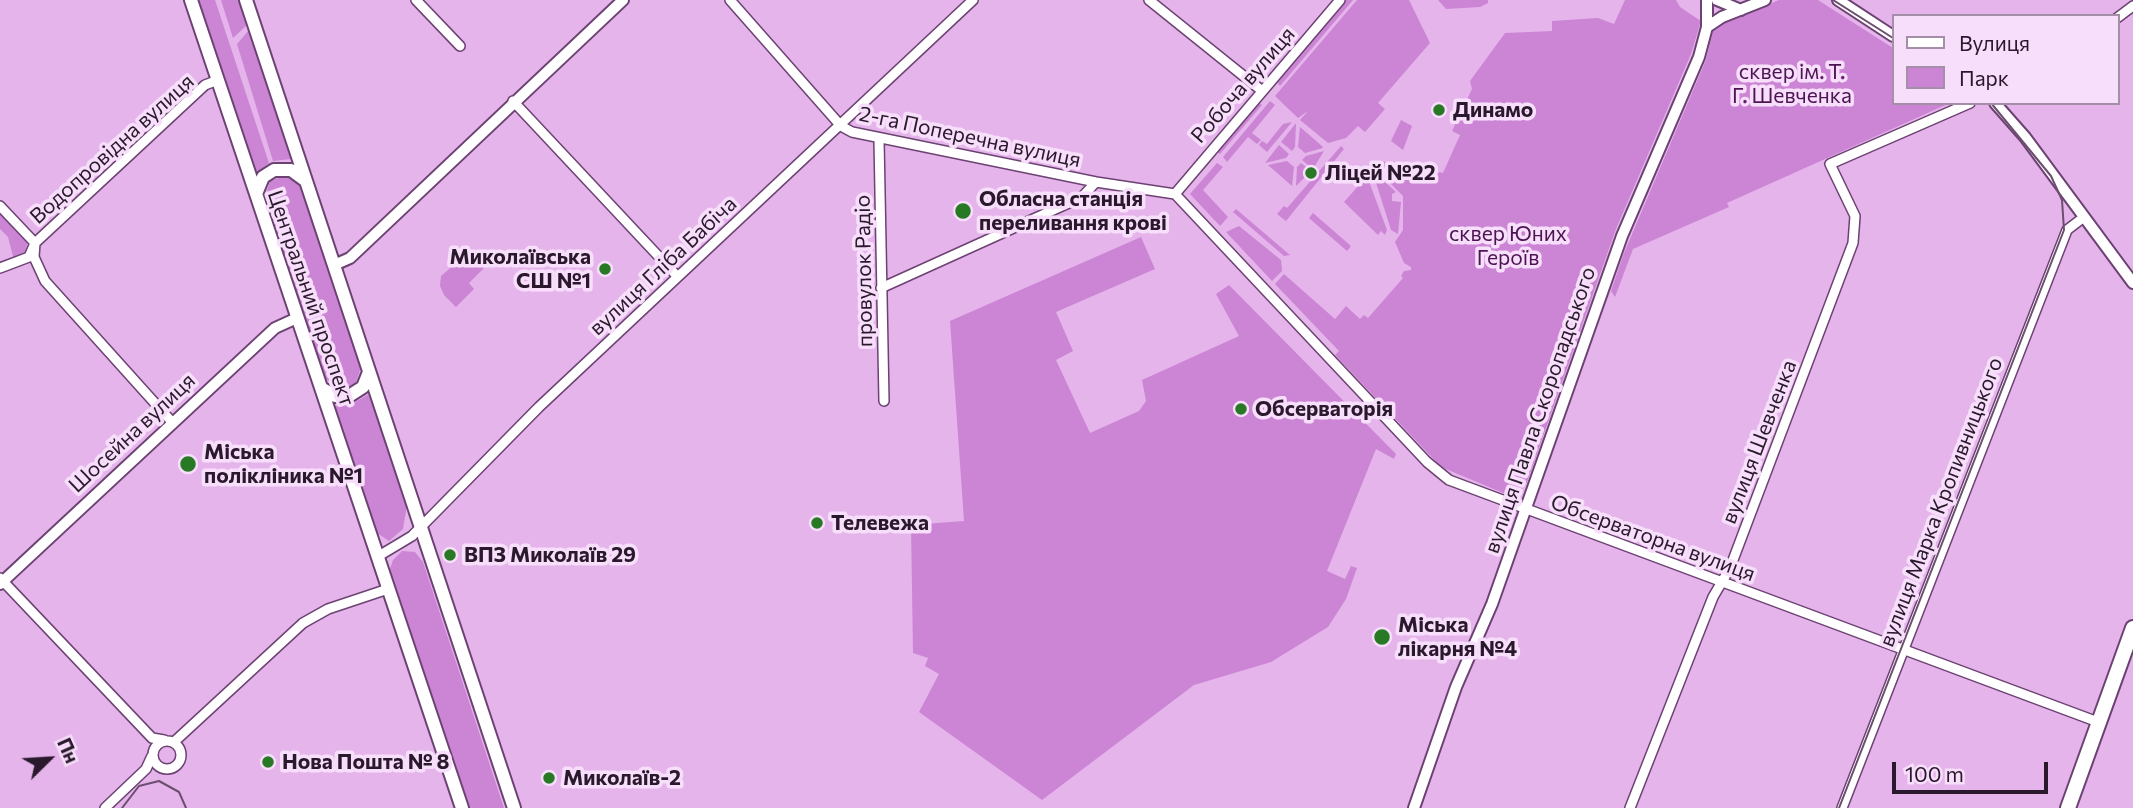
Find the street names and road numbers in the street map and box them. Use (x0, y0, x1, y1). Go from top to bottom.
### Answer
street label: Робоча вулиця (1186, 22, 1300, 148)
street label: Водопровідна вулиця (25, 69, 199, 229)
street label: 2-га Поперечна вулиця (857, 101, 1083, 173)
street label: Центральний проспект (262, 187, 360, 409)
street label: вулиця Гліба Бабіча (584, 191, 742, 341)
street label: провулок Радіо (850, 195, 878, 347)
street label: вулиця Павла Скоропадського (1479, 264, 1601, 556)
street label: вулиця Марка Кропивницького (1874, 354, 2008, 650)
street label: вулиця Шевченка (1716, 357, 1802, 527)
street label: Шосейна вулиця (64, 368, 200, 498)
street label: Обсерваторна вулиця (1547, 489, 1759, 587)

